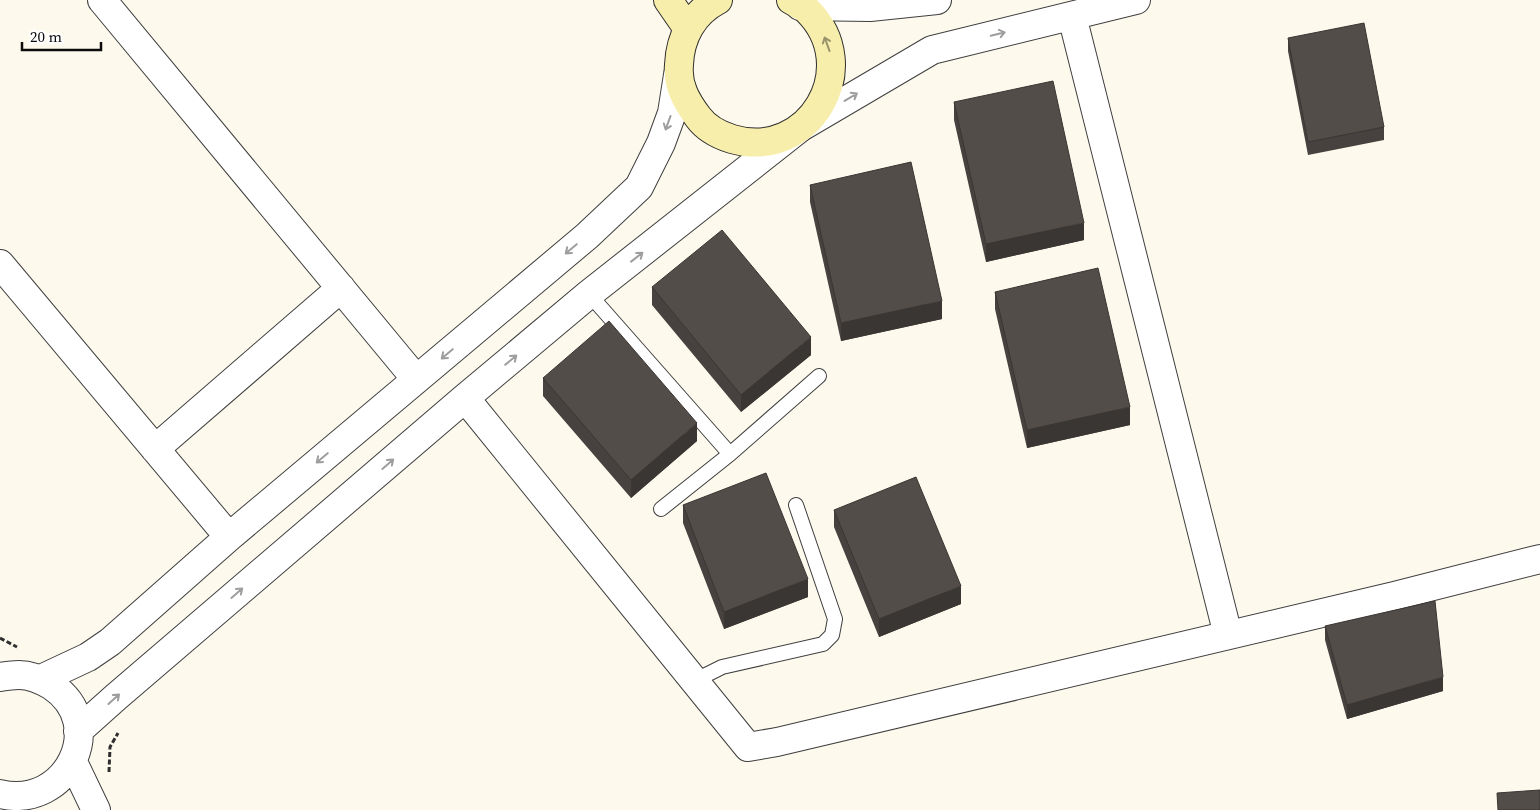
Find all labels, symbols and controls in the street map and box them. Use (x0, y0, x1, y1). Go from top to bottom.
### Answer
scale bar (22, 20, 101, 52)
text: 20 m (30, 26, 62, 47)
one-way arrow (990, 28, 1006, 38)
one-way arrow (822, 37, 831, 52)
one-way arrow (843, 92, 857, 102)
one-way arrow (663, 115, 672, 130)
one-way arrow (565, 243, 578, 255)
one-way arrow (630, 251, 643, 262)
one-way arrow (441, 348, 454, 359)
one-way arrow (504, 354, 517, 365)
one-way arrow (316, 453, 329, 464)
one-way arrow (381, 459, 394, 470)
one-way arrow (231, 587, 244, 598)
one-way arrow (108, 693, 121, 705)

